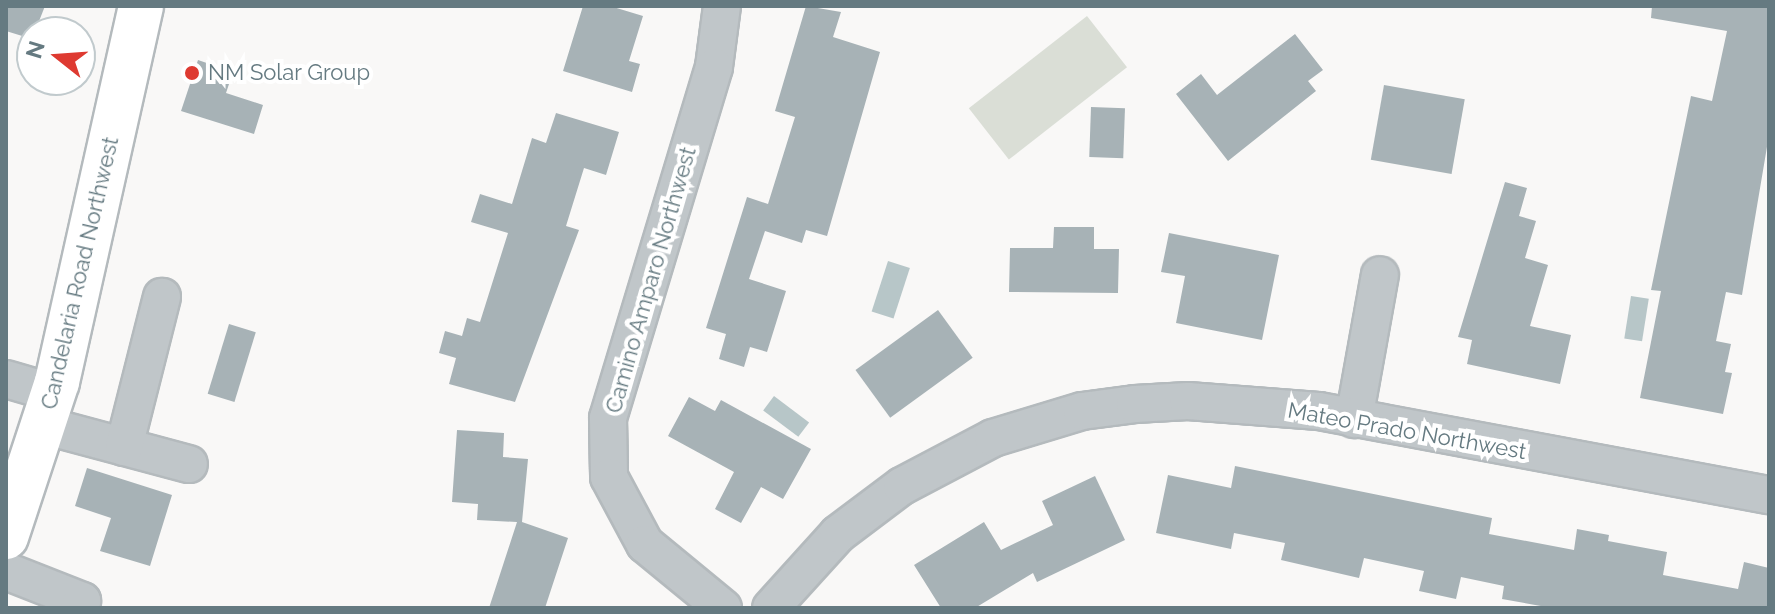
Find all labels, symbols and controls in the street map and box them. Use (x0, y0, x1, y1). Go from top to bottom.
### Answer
north arrow (16, 16, 96, 96)
text: N (20, 38, 50, 61)
place label: NM Solar Group (208, 60, 370, 86)
marker: NM Solar Group (183, 64, 201, 82)
street label: Candelaria Road Northwest (36, 134, 124, 412)
street label: Camino Amparo Northwest (600, 144, 702, 416)
street label: Mateo Prado Northwest (1286, 397, 1528, 465)

